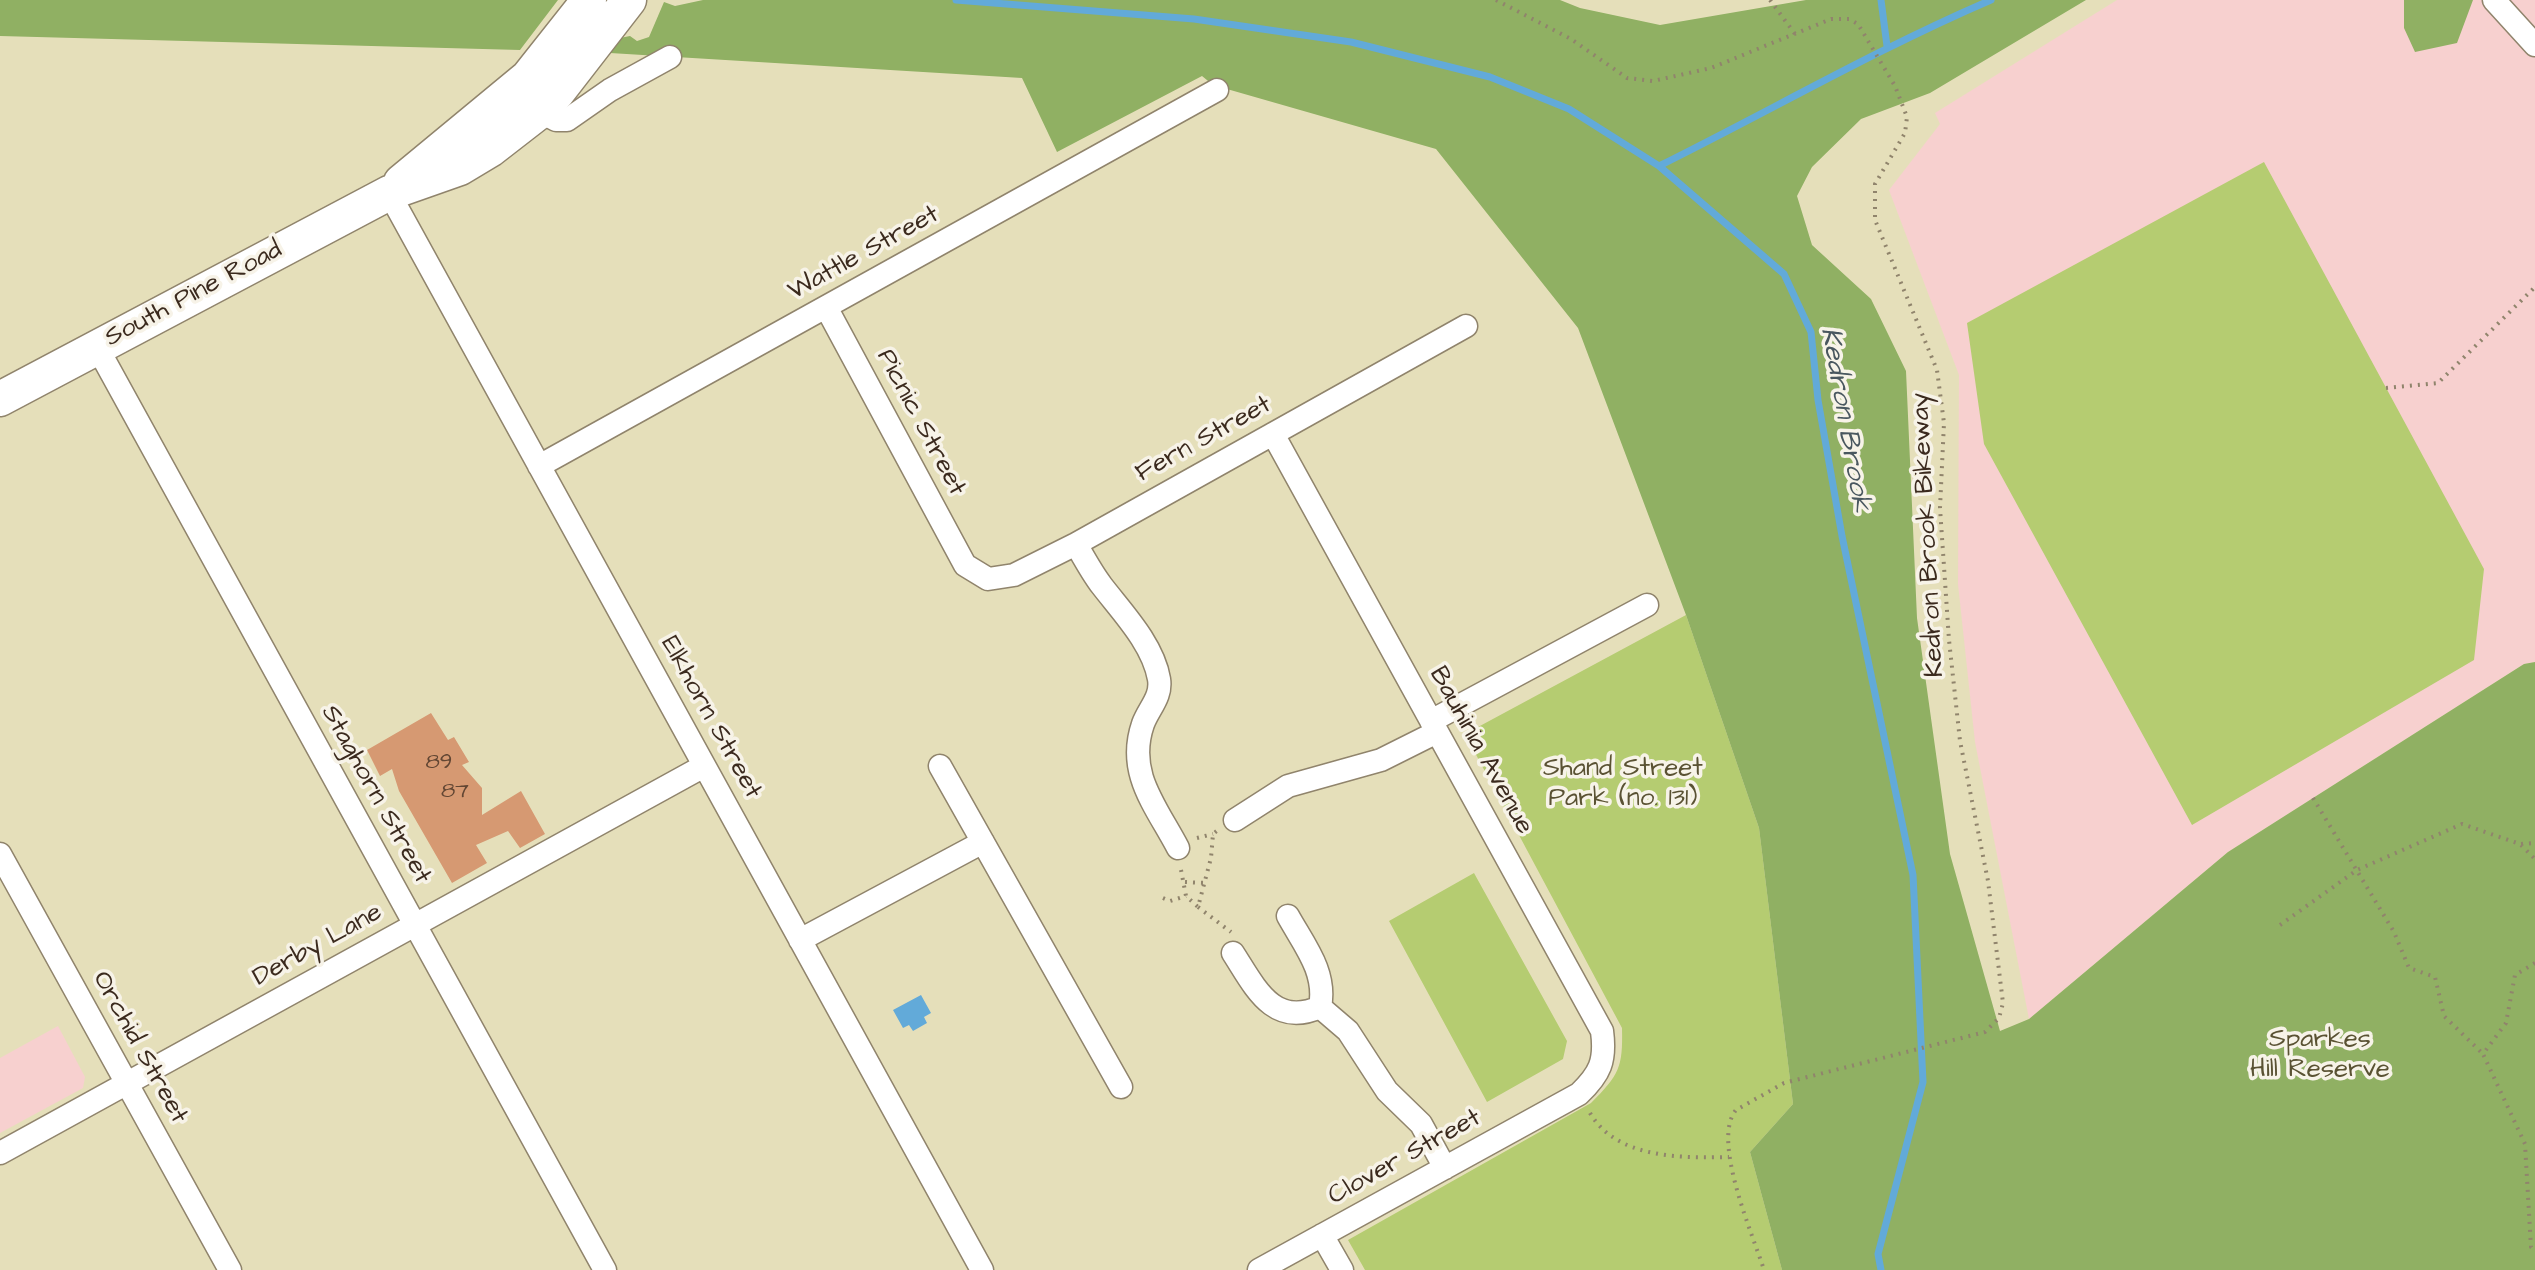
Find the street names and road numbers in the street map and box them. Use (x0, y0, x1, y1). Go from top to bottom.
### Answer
street label: Wattle Street (783, 200, 945, 308)
street label: South Pine Road (100, 235, 288, 355)
street label: Picnic Street (868, 345, 972, 501)
street label: Fern Street (1131, 390, 1277, 490)
street label: Kedron Brook Bikeway (1906, 392, 1952, 678)
street label: Elkhorn Street (653, 631, 767, 805)
street label: Bauhinia Avenue (1421, 662, 1539, 840)
street label: Staghorn Street (313, 700, 437, 890)
street label: Derby Lane (248, 898, 388, 994)
street label: Orchid Street (84, 967, 194, 1129)
street label: Clover Street (1323, 1103, 1487, 1213)

